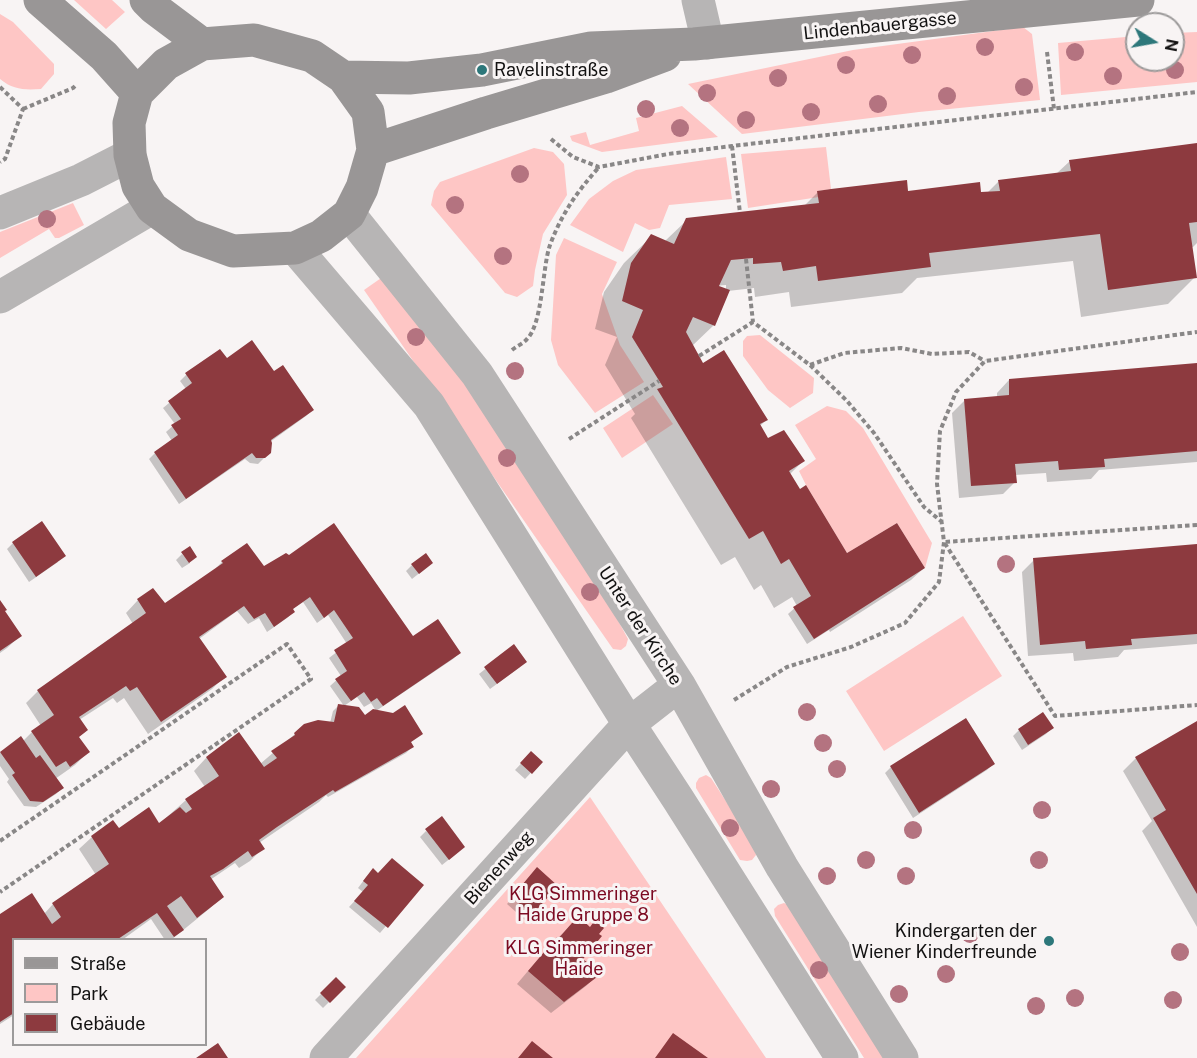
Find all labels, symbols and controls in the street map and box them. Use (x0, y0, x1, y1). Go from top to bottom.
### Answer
street label: Lindenbauergasse (802, 7, 958, 45)
north arrow (1125, 12, 1185, 72)
text: N (1161, 37, 1182, 53)
place label: Ravelinstraße (494, 59, 608, 81)
marker: Ravelinstraße (475, 63, 489, 77)
street label: Unter der Kirche (594, 563, 686, 689)
street label: Bienenweg (460, 826, 538, 910)
park label: KLG Simmeringer Haide Gruppe 8 (509, 883, 657, 926)
place label: Kindergarten der Wiener Kinderfreunde (852, 920, 1037, 962)
marker: Kindergarten der Wiener Kinderfreunde (1042, 934, 1056, 948)
park label: KLG Simmeringer Haide (505, 937, 653, 980)
legend (12, 938, 207, 1046)
text: Straße (70, 953, 126, 974)
text: Park (70, 983, 108, 1004)
text: Gebäude (70, 1013, 145, 1034)

